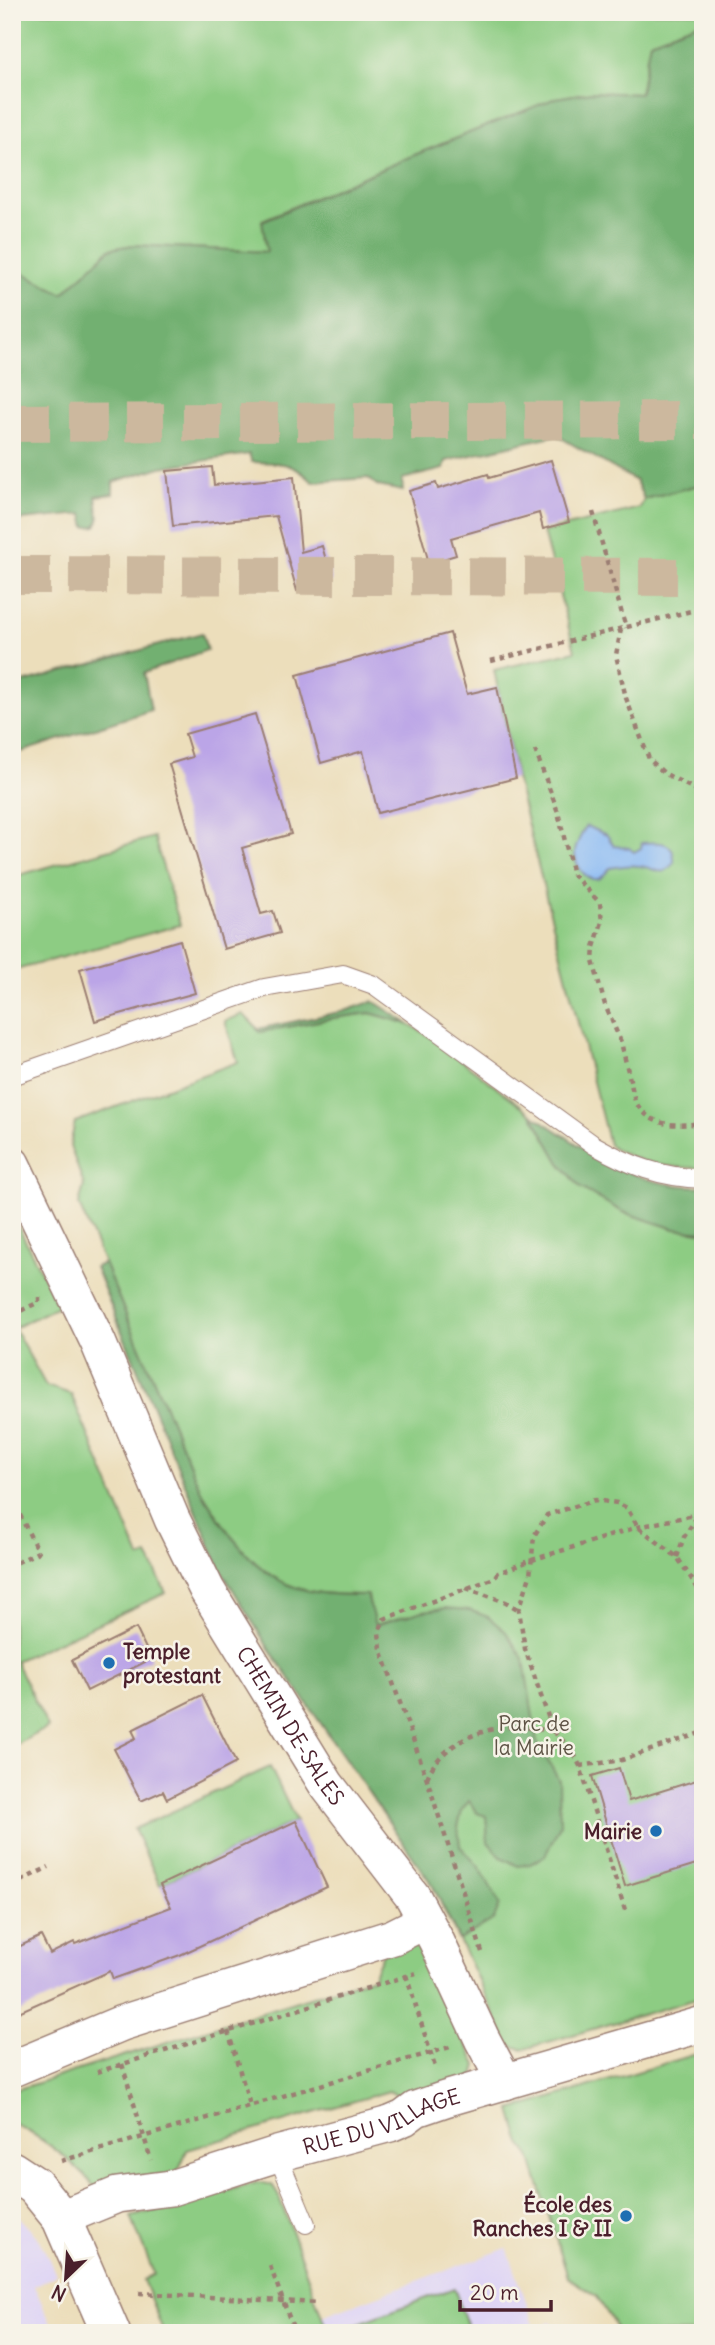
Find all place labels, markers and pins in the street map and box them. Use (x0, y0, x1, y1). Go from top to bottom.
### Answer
place label: Temple protestant (123, 1638, 222, 1689)
marker: Temple protestant (101, 1655, 117, 1671)
place label: Mairie (584, 1818, 642, 1845)
marker: Mairie (648, 1823, 664, 1839)
place label: École des Ranches I & II (472, 2190, 612, 2242)
marker: École des Ranches I & II (618, 2208, 634, 2224)

